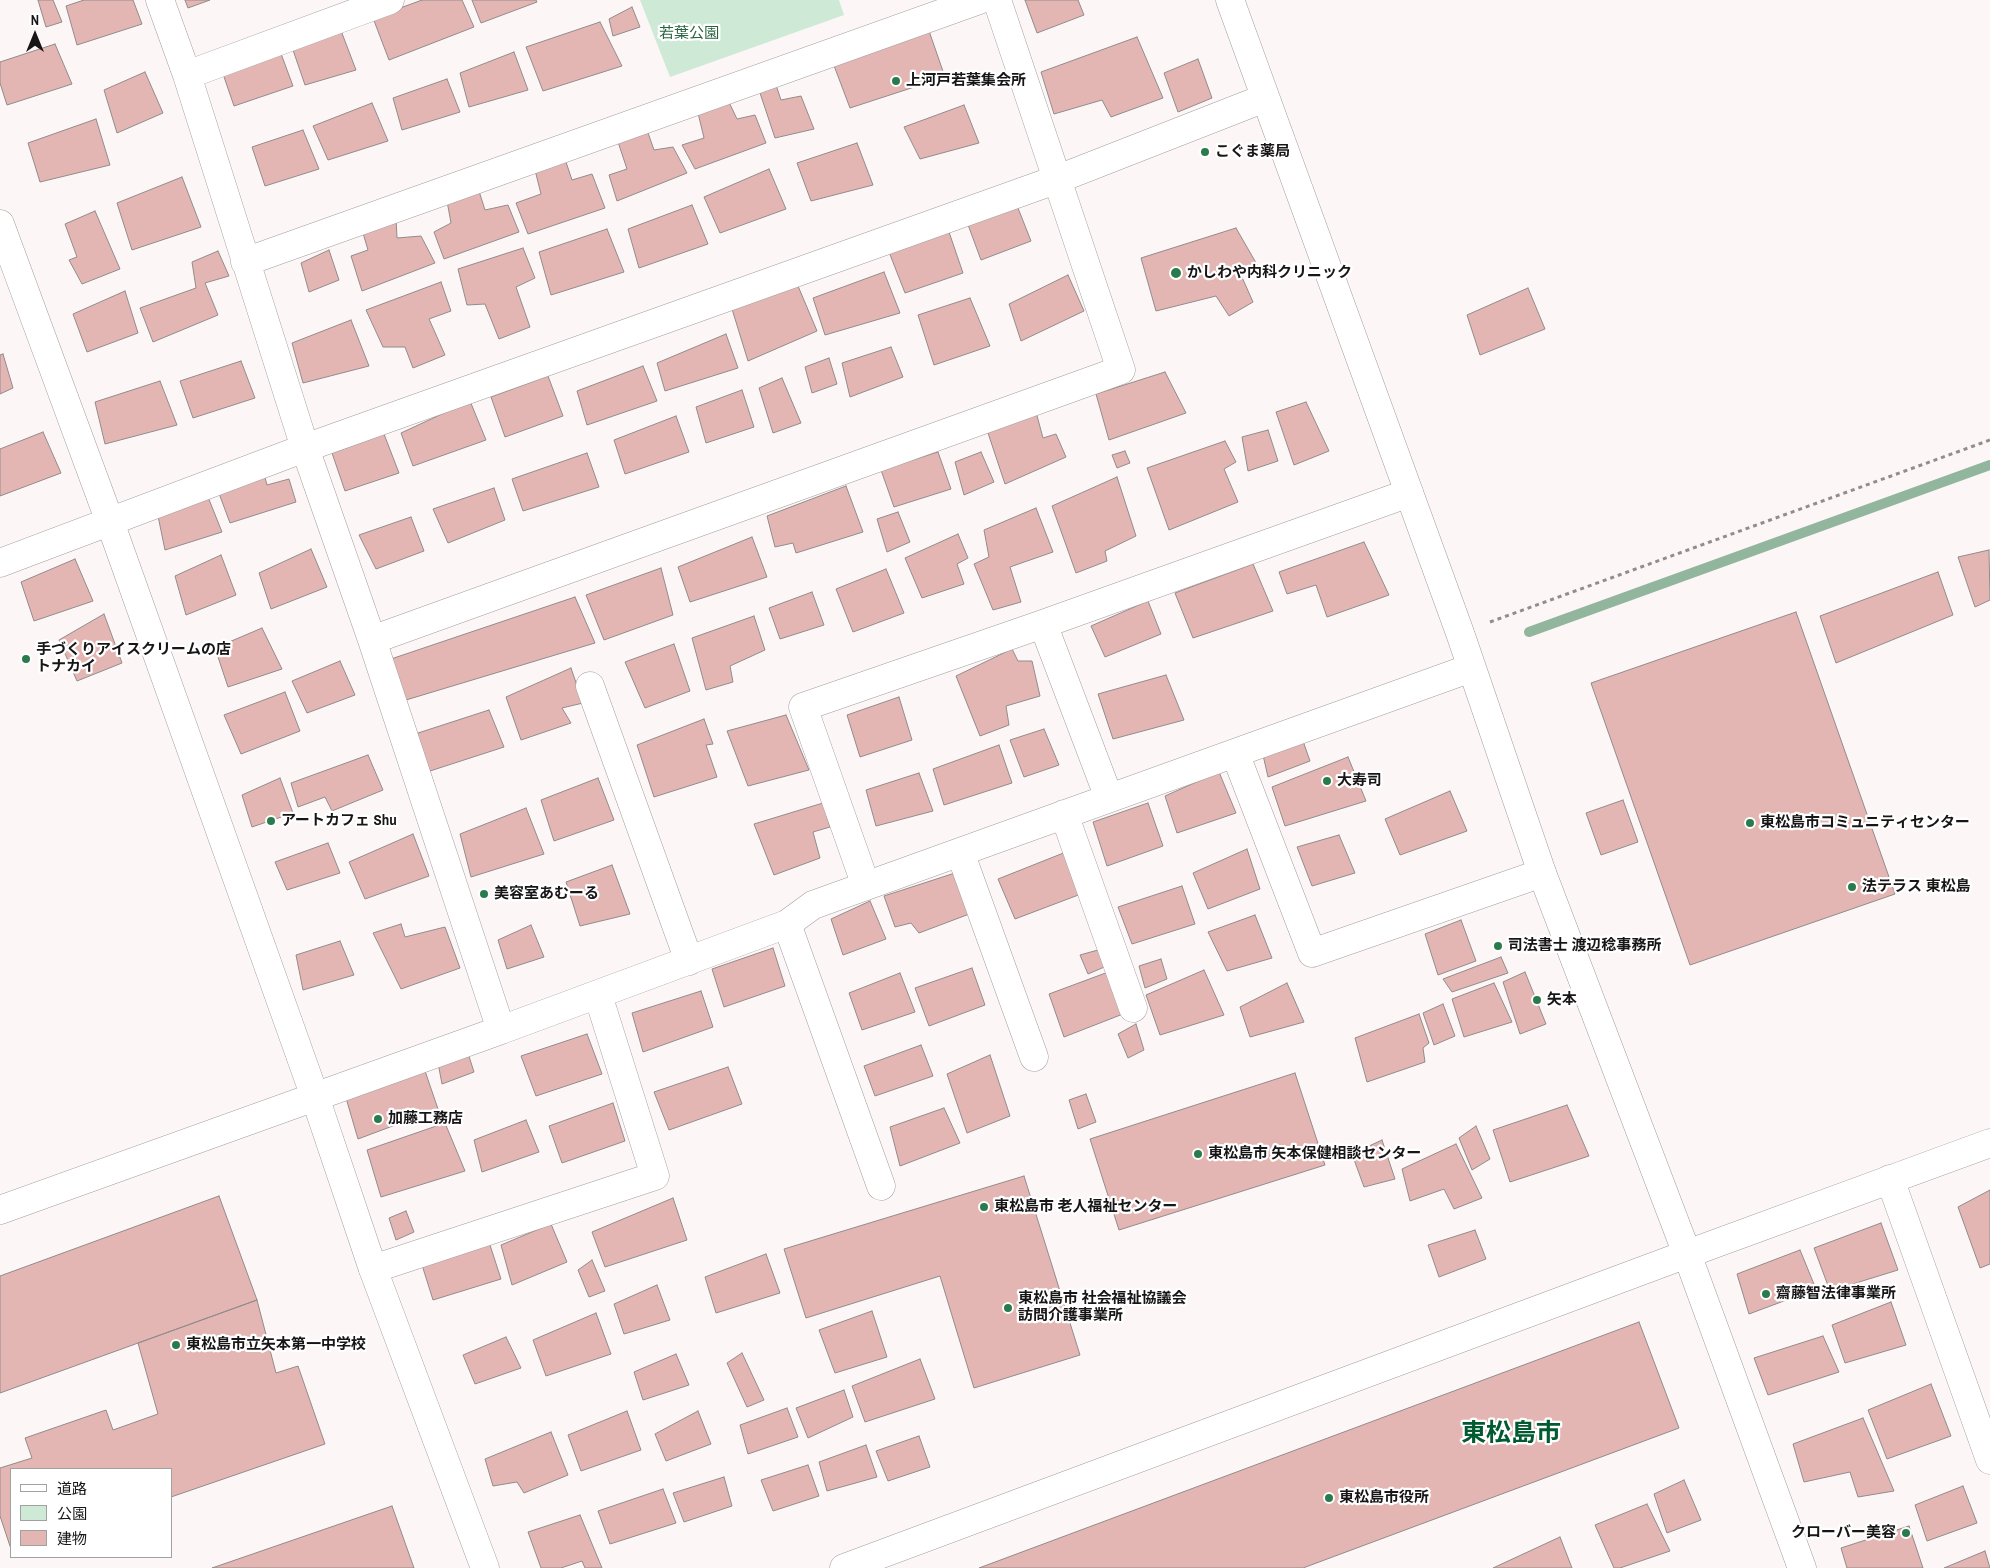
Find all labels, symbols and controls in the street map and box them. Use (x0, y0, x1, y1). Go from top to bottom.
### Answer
north arrow (10, 10, 60, 60)
text: N (31, 11, 39, 29)
park label: 若葉公園 (659, 25, 719, 43)
place label: 上河戸若葉集会所 (906, 72, 1026, 90)
marker: 上河戸若葉集会所 (890, 75, 902, 87)
place label: こぐま薬局 (1215, 143, 1290, 161)
marker: こぐま薬局 (1199, 146, 1211, 158)
place label: かしわや内科クリニック (1187, 264, 1352, 282)
marker: かしわや内科クリニック (1169, 266, 1183, 280)
place label: 手づくりアイスクリームの店 トナカイ (36, 641, 231, 676)
marker: 手づくりアイスクリームの店 トナカイ (20, 653, 32, 665)
place label: 大寿司 (1337, 772, 1382, 790)
marker: 大寿司 (1321, 775, 1333, 787)
place label: アートカフェ Shu (281, 812, 397, 830)
place label: 東松島市コミュニティセンター (1760, 814, 1970, 832)
marker: アートカフェ Shu (265, 815, 277, 827)
marker: 東松島市コミュニティセンター (1744, 817, 1756, 829)
place label: 法テラス 東松島 (1862, 878, 1970, 896)
marker: 法テラス 東松島 (1846, 881, 1858, 893)
place label: 美容室あむーる (494, 885, 599, 903)
marker: 美容室あむーる (478, 888, 490, 900)
place label: 司法書士 渡辺稔事務所 (1508, 937, 1661, 955)
marker: 司法書士 渡辺稔事務所 (1492, 940, 1504, 952)
place label: 矢本 (1547, 991, 1577, 1009)
marker: 矢本 (1531, 994, 1543, 1006)
place label: 加藤工務店 (388, 1110, 463, 1128)
marker: 加藤工務店 (372, 1113, 384, 1125)
place label: 東松島市 矢本保健相談センター (1208, 1145, 1421, 1163)
marker: 東松島市 矢本保健相談センター (1192, 1148, 1204, 1160)
place label: 東松島市 老人福祉センター (994, 1198, 1177, 1216)
marker: 東松島市 老人福祉センター (978, 1201, 990, 1213)
place label: 齋藤智法律事業所 (1776, 1285, 1896, 1303)
marker: 齋藤智法律事業所 (1760, 1288, 1772, 1300)
place label: 東松島市 社会福祉協議会 訪問介護事業所 (1018, 1290, 1186, 1325)
marker: 東松島市 社会福祉協議会 訪問介護事業所 (1002, 1302, 1014, 1314)
place label: 東松島市立矢本第一中学校 (186, 1336, 366, 1354)
marker: 東松島市立矢本第一中学校 (170, 1339, 182, 1351)
district label: 東松島市 (1461, 1419, 1561, 1449)
legend (10, 1468, 172, 1558)
text: 道路 (57, 1478, 87, 1499)
place label: 東松島市役所 (1339, 1489, 1429, 1507)
marker: 東松島市役所 (1323, 1492, 1335, 1504)
text: 公園 (57, 1503, 87, 1524)
place label: クローバー美容 (1791, 1524, 1896, 1542)
marker: クローバー美容 (1900, 1527, 1912, 1539)
text: 建物 (57, 1528, 87, 1549)

